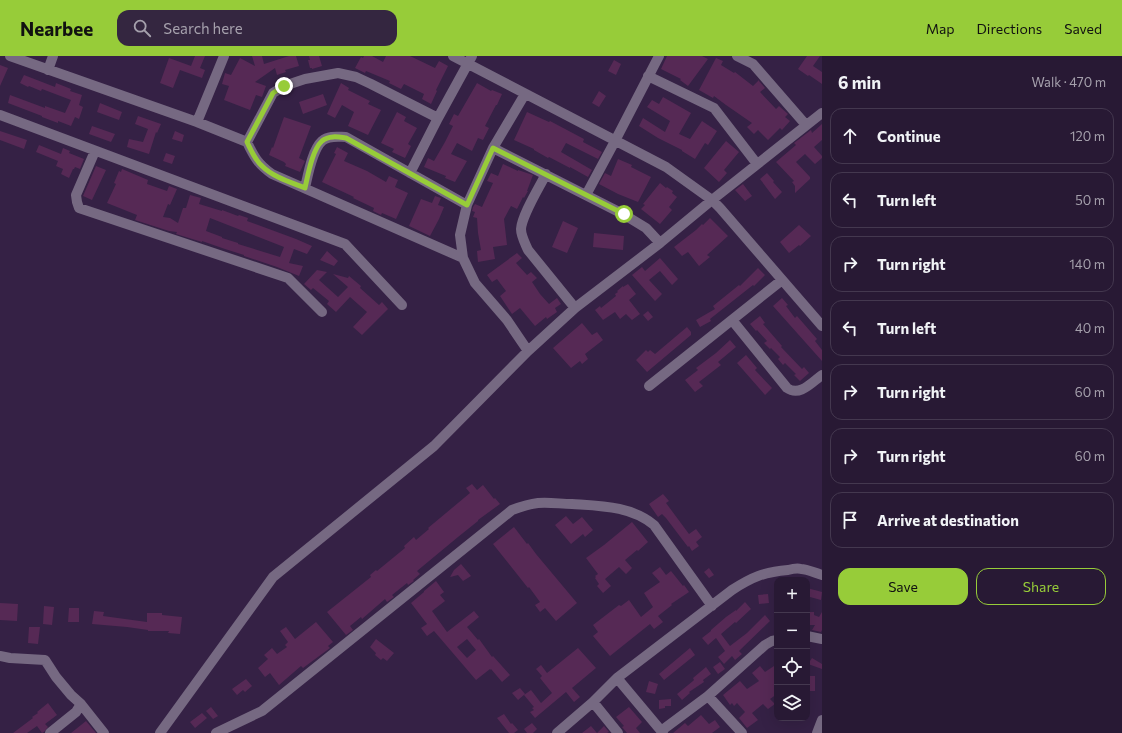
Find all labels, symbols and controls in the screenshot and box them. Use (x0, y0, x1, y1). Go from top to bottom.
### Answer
search box (117, 10, 397, 46)
text: Nearbee (20, 17, 93, 40)
icon: search (131, 17, 153, 39)
text: Search here (163, 19, 243, 37)
text: Map (926, 20, 955, 37)
text: Directions (977, 20, 1042, 37)
text: Saved (1064, 20, 1102, 37)
text: 6 min (838, 72, 881, 93)
text: Walk · 470 m (1032, 74, 1106, 90)
route end (275, 77, 293, 95)
icon: ahead (839, 125, 861, 147)
text: Continue (877, 127, 941, 145)
text: 120 m (1070, 128, 1105, 144)
icon: left (839, 189, 861, 211)
text: Turn left (877, 191, 936, 209)
text: 50 m (1075, 192, 1105, 208)
route start (615, 205, 633, 223)
icon: right (839, 253, 861, 275)
text: Turn right (877, 255, 946, 273)
text: 140 m (1069, 256, 1105, 272)
icon: left (839, 317, 861, 339)
text: Turn left (877, 319, 936, 337)
text: 40 m (1075, 320, 1105, 336)
icon: right (839, 381, 861, 403)
text: Turn right (877, 383, 946, 401)
text: 60 m (1075, 384, 1105, 400)
icon: right (839, 445, 861, 467)
text: Turn right (877, 447, 946, 465)
text: 60 m (1075, 448, 1105, 464)
icon: arrive (839, 509, 861, 531)
text: Arrive at destination (877, 511, 1019, 529)
button: Save (838, 568, 968, 605)
button: Share (976, 568, 1106, 605)
map controls (774, 577, 810, 721)
button: + (774, 577, 810, 613)
button: − (774, 613, 810, 649)
button: locate (774, 649, 810, 685)
button: layers (774, 685, 810, 721)

